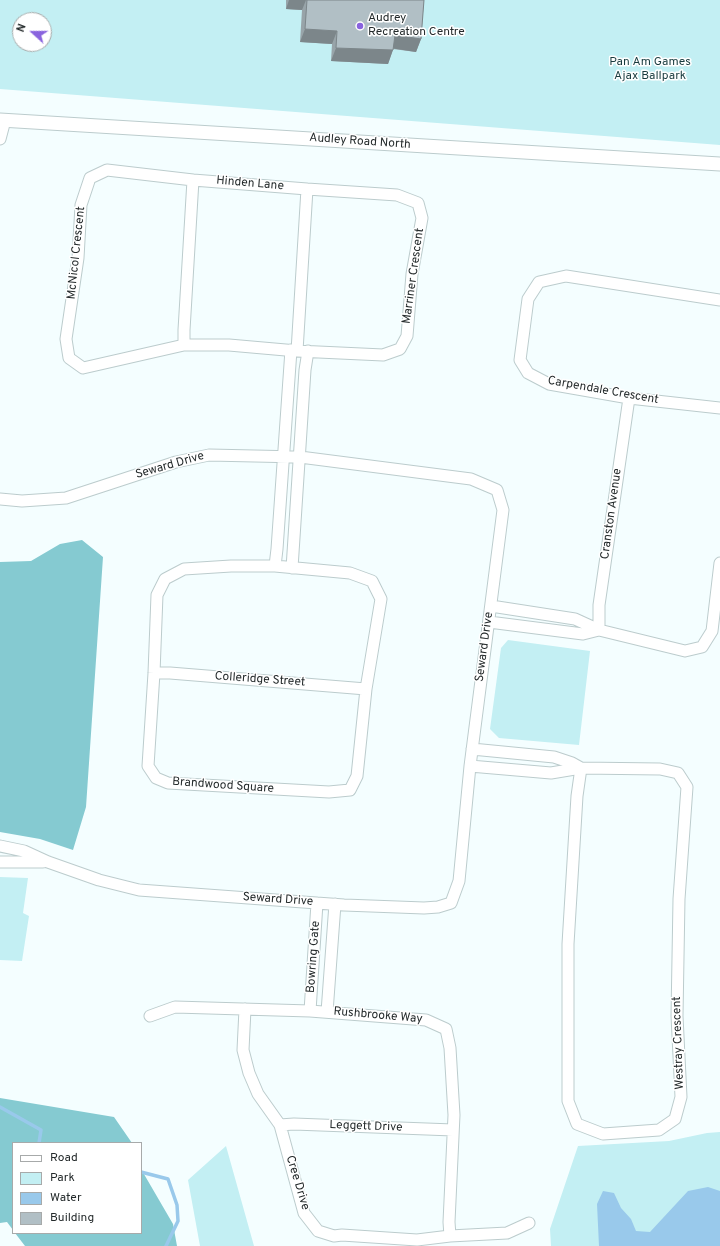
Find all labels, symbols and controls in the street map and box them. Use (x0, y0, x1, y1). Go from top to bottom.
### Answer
north arrow (12, 12, 52, 52)
place label: Audrey Recreation Centre (368, 12, 465, 40)
marker: Audrey Recreation Centre (355, 21, 365, 31)
text: N (14, 22, 30, 34)
park label: Pan Am Games Ajax Ballpark (609, 56, 691, 84)
street label: Audley Road North (309, 131, 411, 153)
street label: Hinden Lane (216, 174, 284, 194)
street label: McNicol Crescent (65, 206, 89, 300)
street label: Marriner Crescent (400, 227, 428, 325)
street label: Carpendale Crescent (546, 374, 660, 408)
street label: Seward Drive (134, 449, 206, 483)
street label: Cranston Avenue (598, 468, 626, 560)
street label: Seward Drive (473, 611, 497, 683)
street label: Colleridge Street (214, 670, 306, 690)
street label: Brandwood Square (172, 775, 274, 797)
street label: Seward Drive (242, 890, 314, 910)
street label: Bowring Gate (304, 920, 324, 994)
street label: Westray Crescent (670, 996, 688, 1090)
street label: Rushbrooke Way (333, 1005, 423, 1027)
street label: Leggett Drive (329, 1119, 403, 1135)
legend (12, 1142, 142, 1234)
text: Road (50, 1150, 78, 1166)
street label: Cree Drive (282, 1154, 312, 1212)
text: Park (50, 1170, 75, 1186)
text: Water (50, 1190, 82, 1206)
text: Building (50, 1210, 94, 1226)

